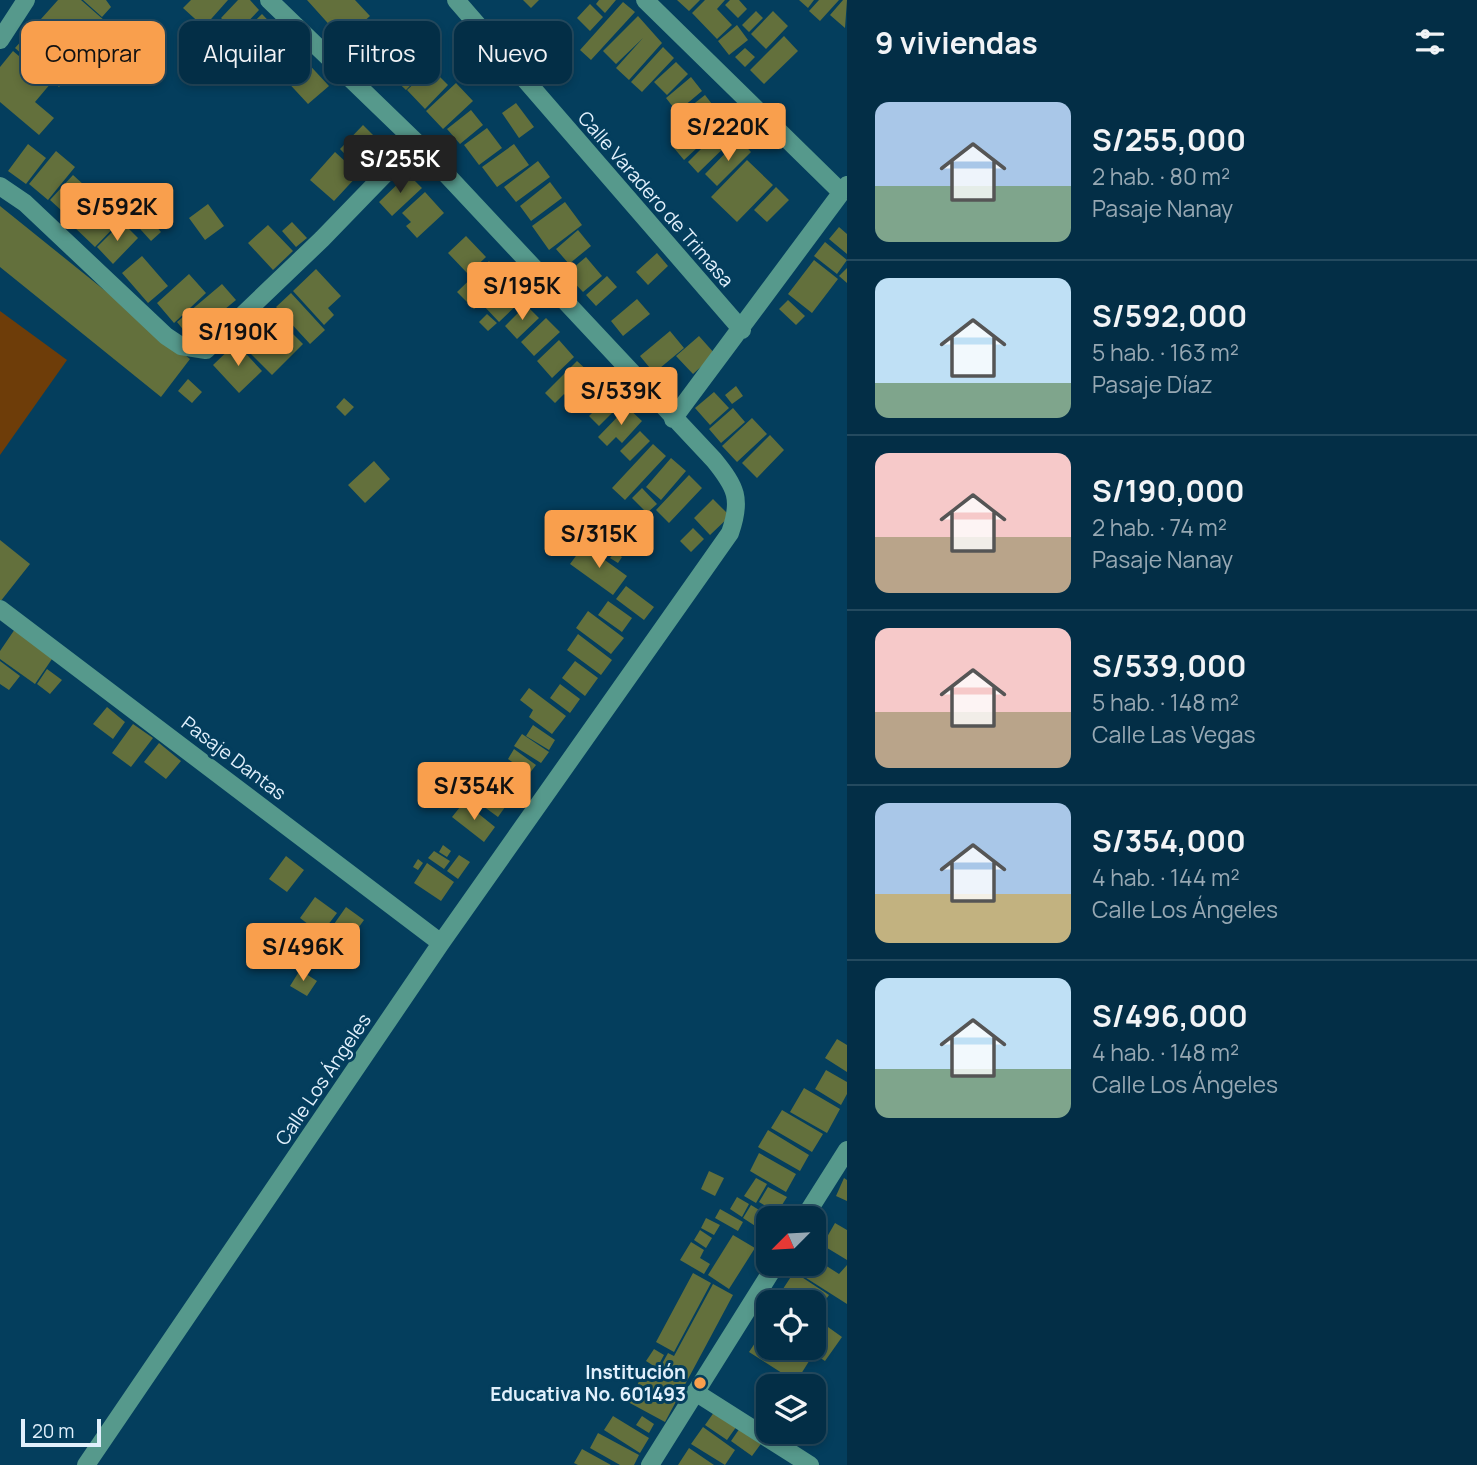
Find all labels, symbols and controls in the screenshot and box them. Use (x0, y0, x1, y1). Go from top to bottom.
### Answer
chip: Comprar (21, 21, 165, 84)
chip: Alquilar (179, 21, 310, 84)
chip: Filtros (324, 21, 440, 84)
chip: Nuevo (454, 21, 572, 84)
text: 9 viviendas (875, 22, 1038, 63)
icon: filters (1411, 23, 1449, 61)
pin: S/220K (671, 104, 785, 163)
street label: Calle Varadero de Trimasa (572, 105, 740, 293)
text: S/220K (687, 110, 769, 142)
text: S/255,000 (1092, 119, 1246, 160)
icon: home (931, 130, 1015, 214)
pin: S/255K (343, 136, 457, 195)
text: S/255K (360, 142, 440, 174)
text: 2 hab. · 80 m² (1092, 160, 1230, 192)
pin: S/592K (60, 184, 174, 243)
text: S/592K (76, 190, 158, 222)
text: Pasaje Nanay (1092, 192, 1233, 224)
pin: S/195K (465, 262, 579, 322)
text: S/195K (483, 269, 561, 301)
text: S/592,000 (1092, 295, 1247, 336)
icon: home (931, 306, 1015, 390)
pin: S/190K (181, 308, 295, 368)
text: S/190K (198, 315, 278, 347)
text: 5 hab. · 163 m² (1092, 336, 1239, 368)
pin: S/539K (564, 368, 678, 427)
text: Pasaje Díaz (1092, 368, 1213, 400)
text: S/539K (580, 374, 662, 406)
text: S/190,000 (1092, 470, 1245, 511)
icon: home (931, 481, 1015, 565)
pin: S/315K (542, 510, 656, 570)
text: 2 hab. · 74 m² (1092, 511, 1227, 543)
text: S/315K (561, 517, 637, 549)
text: Pasaje Nanay (1092, 543, 1233, 575)
text: S/539,000 (1092, 645, 1247, 686)
icon: home (931, 656, 1015, 740)
text: 5 hab. · 148 m² (1092, 686, 1239, 718)
street label: Pasaje Dantas (176, 710, 292, 806)
text: Calle Las Vegas (1092, 718, 1256, 750)
pin: S/354K (417, 762, 531, 822)
text: S/354K (434, 769, 514, 801)
text: S/354,000 (1092, 820, 1246, 861)
icon: home (931, 831, 1015, 915)
text: 4 hab. · 144 m² (1092, 861, 1240, 893)
text: Calle Los Ángeles (1092, 893, 1278, 925)
pin: S/496K (246, 923, 360, 983)
text: S/496K (262, 930, 344, 962)
text: S/496,000 (1092, 995, 1248, 1036)
icon: home (931, 1006, 1015, 1090)
street label: Calle Los Ángeles (269, 1008, 377, 1150)
text: 4 hab. · 148 m² (1092, 1036, 1239, 1068)
text: Calle Los Ángeles (1092, 1068, 1278, 1100)
north arrow (756, 1206, 826, 1276)
map controls (756, 1206, 826, 1444)
button: locate (756, 1290, 826, 1360)
place label: Institución Educativa No. 601493 (490, 1359, 686, 1407)
button: layers (756, 1374, 826, 1444)
marker: Institución Educativa No. 601493 (692, 1375, 708, 1391)
scale bar (21, 1416, 102, 1448)
text: 20 m (32, 1418, 74, 1444)

